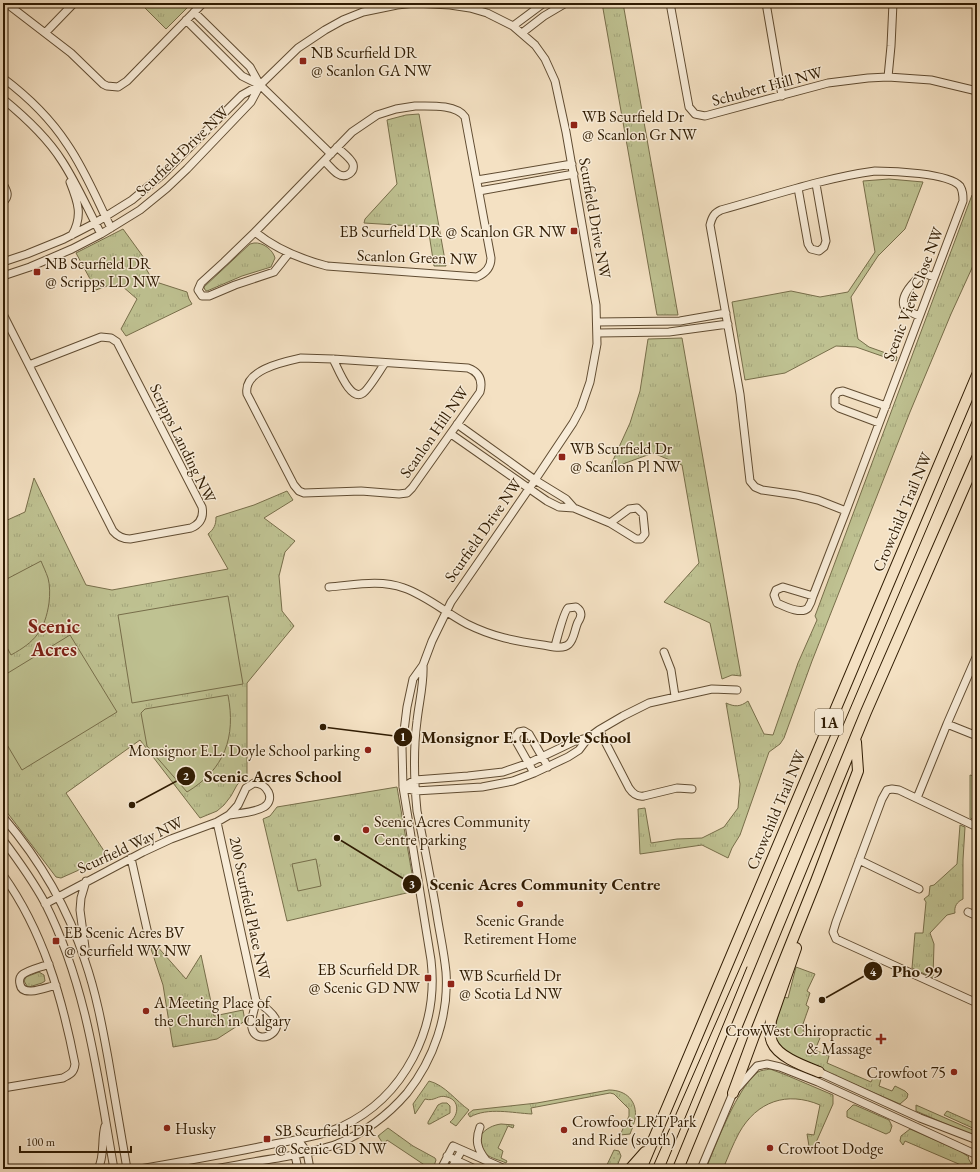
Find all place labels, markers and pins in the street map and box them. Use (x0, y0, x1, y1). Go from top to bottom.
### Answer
place label: NB Scurfield DR @ Scanlon GA NW (311, 42, 432, 81)
marker: NB Scurfield DR @ Scanlon GA NW (298, 56, 308, 66)
place label: WB Scurfield Dr @ Scanlon Gr NW (582, 106, 697, 145)
marker: WB Scurfield Dr @ Scanlon Gr NW (569, 120, 579, 130)
place label: EB Scurfield DR @ Scanlon GR NW (340, 221, 566, 242)
marker: EB Scurfield DR @ Scanlon GR NW (569, 226, 579, 236)
place label: NB Scurfield DR @ Scripps LD NW (45, 253, 160, 292)
marker: NB Scurfield DR @ Scripps LD NW (32, 267, 42, 277)
place label: WB Scurfield Dr @ Scanlon Pl NW (570, 438, 681, 477)
marker: WB Scurfield Dr @ Scanlon Pl NW (557, 452, 567, 462)
callout: Monsignor E. L. Doyle School (393, 722, 639, 751)
place label: Monsignor E.L. Doyle School parking (128, 740, 361, 761)
marker: Monsignor E.L. Doyle School parking (363, 745, 373, 755)
callout: Scenic Acres School (176, 761, 350, 790)
place label: Scenic Acres Community Centre parking (374, 811, 531, 850)
marker: Scenic Acres Community Centre parking (361, 825, 371, 835)
callout: Scenic Acres Community Centre (402, 869, 668, 898)
marker: Scenic Grande Retirement Home (515, 899, 525, 909)
place label: Scenic Grande Retirement Home (463, 910, 577, 949)
place label: EB Scenic Acres BV @ Scurfield WY NW (64, 922, 191, 961)
marker: EB Scenic Acres BV @ Scurfield WY NW (51, 936, 61, 946)
callout: Pho 99 (863, 957, 950, 986)
place label: EB Scurfield DR @ Scenic GD NW (309, 959, 421, 998)
place label: WB Scurfield Dr @ Scotia Ld NW (459, 965, 563, 1004)
marker: EB Scurfield DR @ Scenic GD NW (423, 973, 433, 983)
marker: WB Scurfield Dr @ Scotia Ld NW (446, 979, 456, 989)
place label: A Meeting Place of the Church in Calgary (153, 992, 292, 1031)
marker: A Meeting Place of the Church in Calgary (141, 1006, 151, 1016)
place label: CrowWest Chiropractic & Massage (725, 1020, 872, 1059)
marker: CrowWest Chiropractic & Massage (875, 1033, 887, 1045)
place label: Crowfoot 75 (867, 1062, 946, 1083)
marker: Crowfoot 75 (949, 1067, 959, 1077)
place label: Crowfoot LRT Park and Ride (south) (572, 1111, 697, 1150)
place label: Husky (175, 1118, 217, 1139)
place label: SB Scurfield DR @ Scenic GD NW (275, 1120, 387, 1159)
marker: Husky (162, 1123, 172, 1133)
marker: Crowfoot LRT Park and Ride (south) (559, 1125, 569, 1135)
marker: SB Scurfield DR @ Scenic GD NW (262, 1134, 272, 1144)
place label: Crowfoot Dodge (778, 1138, 883, 1159)
marker: Crowfoot Dodge (765, 1143, 775, 1153)

